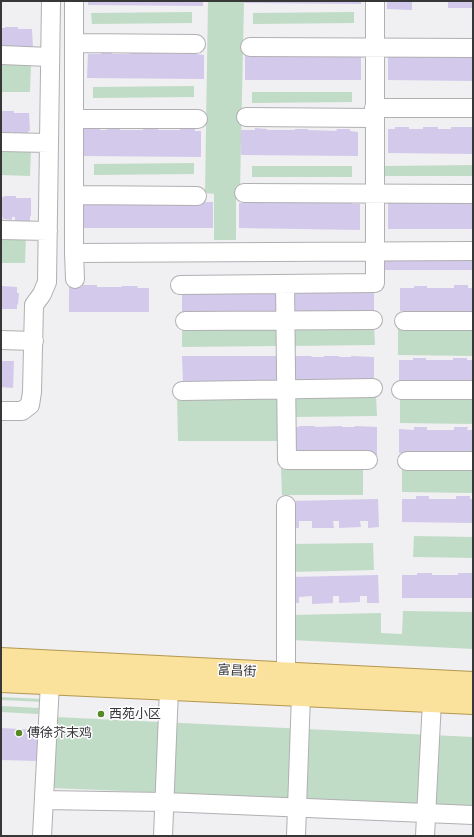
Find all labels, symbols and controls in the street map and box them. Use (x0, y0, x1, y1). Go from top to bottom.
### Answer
street label: 富昌街 (217, 662, 257, 680)
place label: 西苑小区 (109, 706, 161, 722)
marker: 西苑小区 (96, 709, 106, 719)
place label: 傅徐芥末鸡 (27, 725, 92, 741)
marker: 傅徐芥末鸡 (14, 728, 24, 738)

